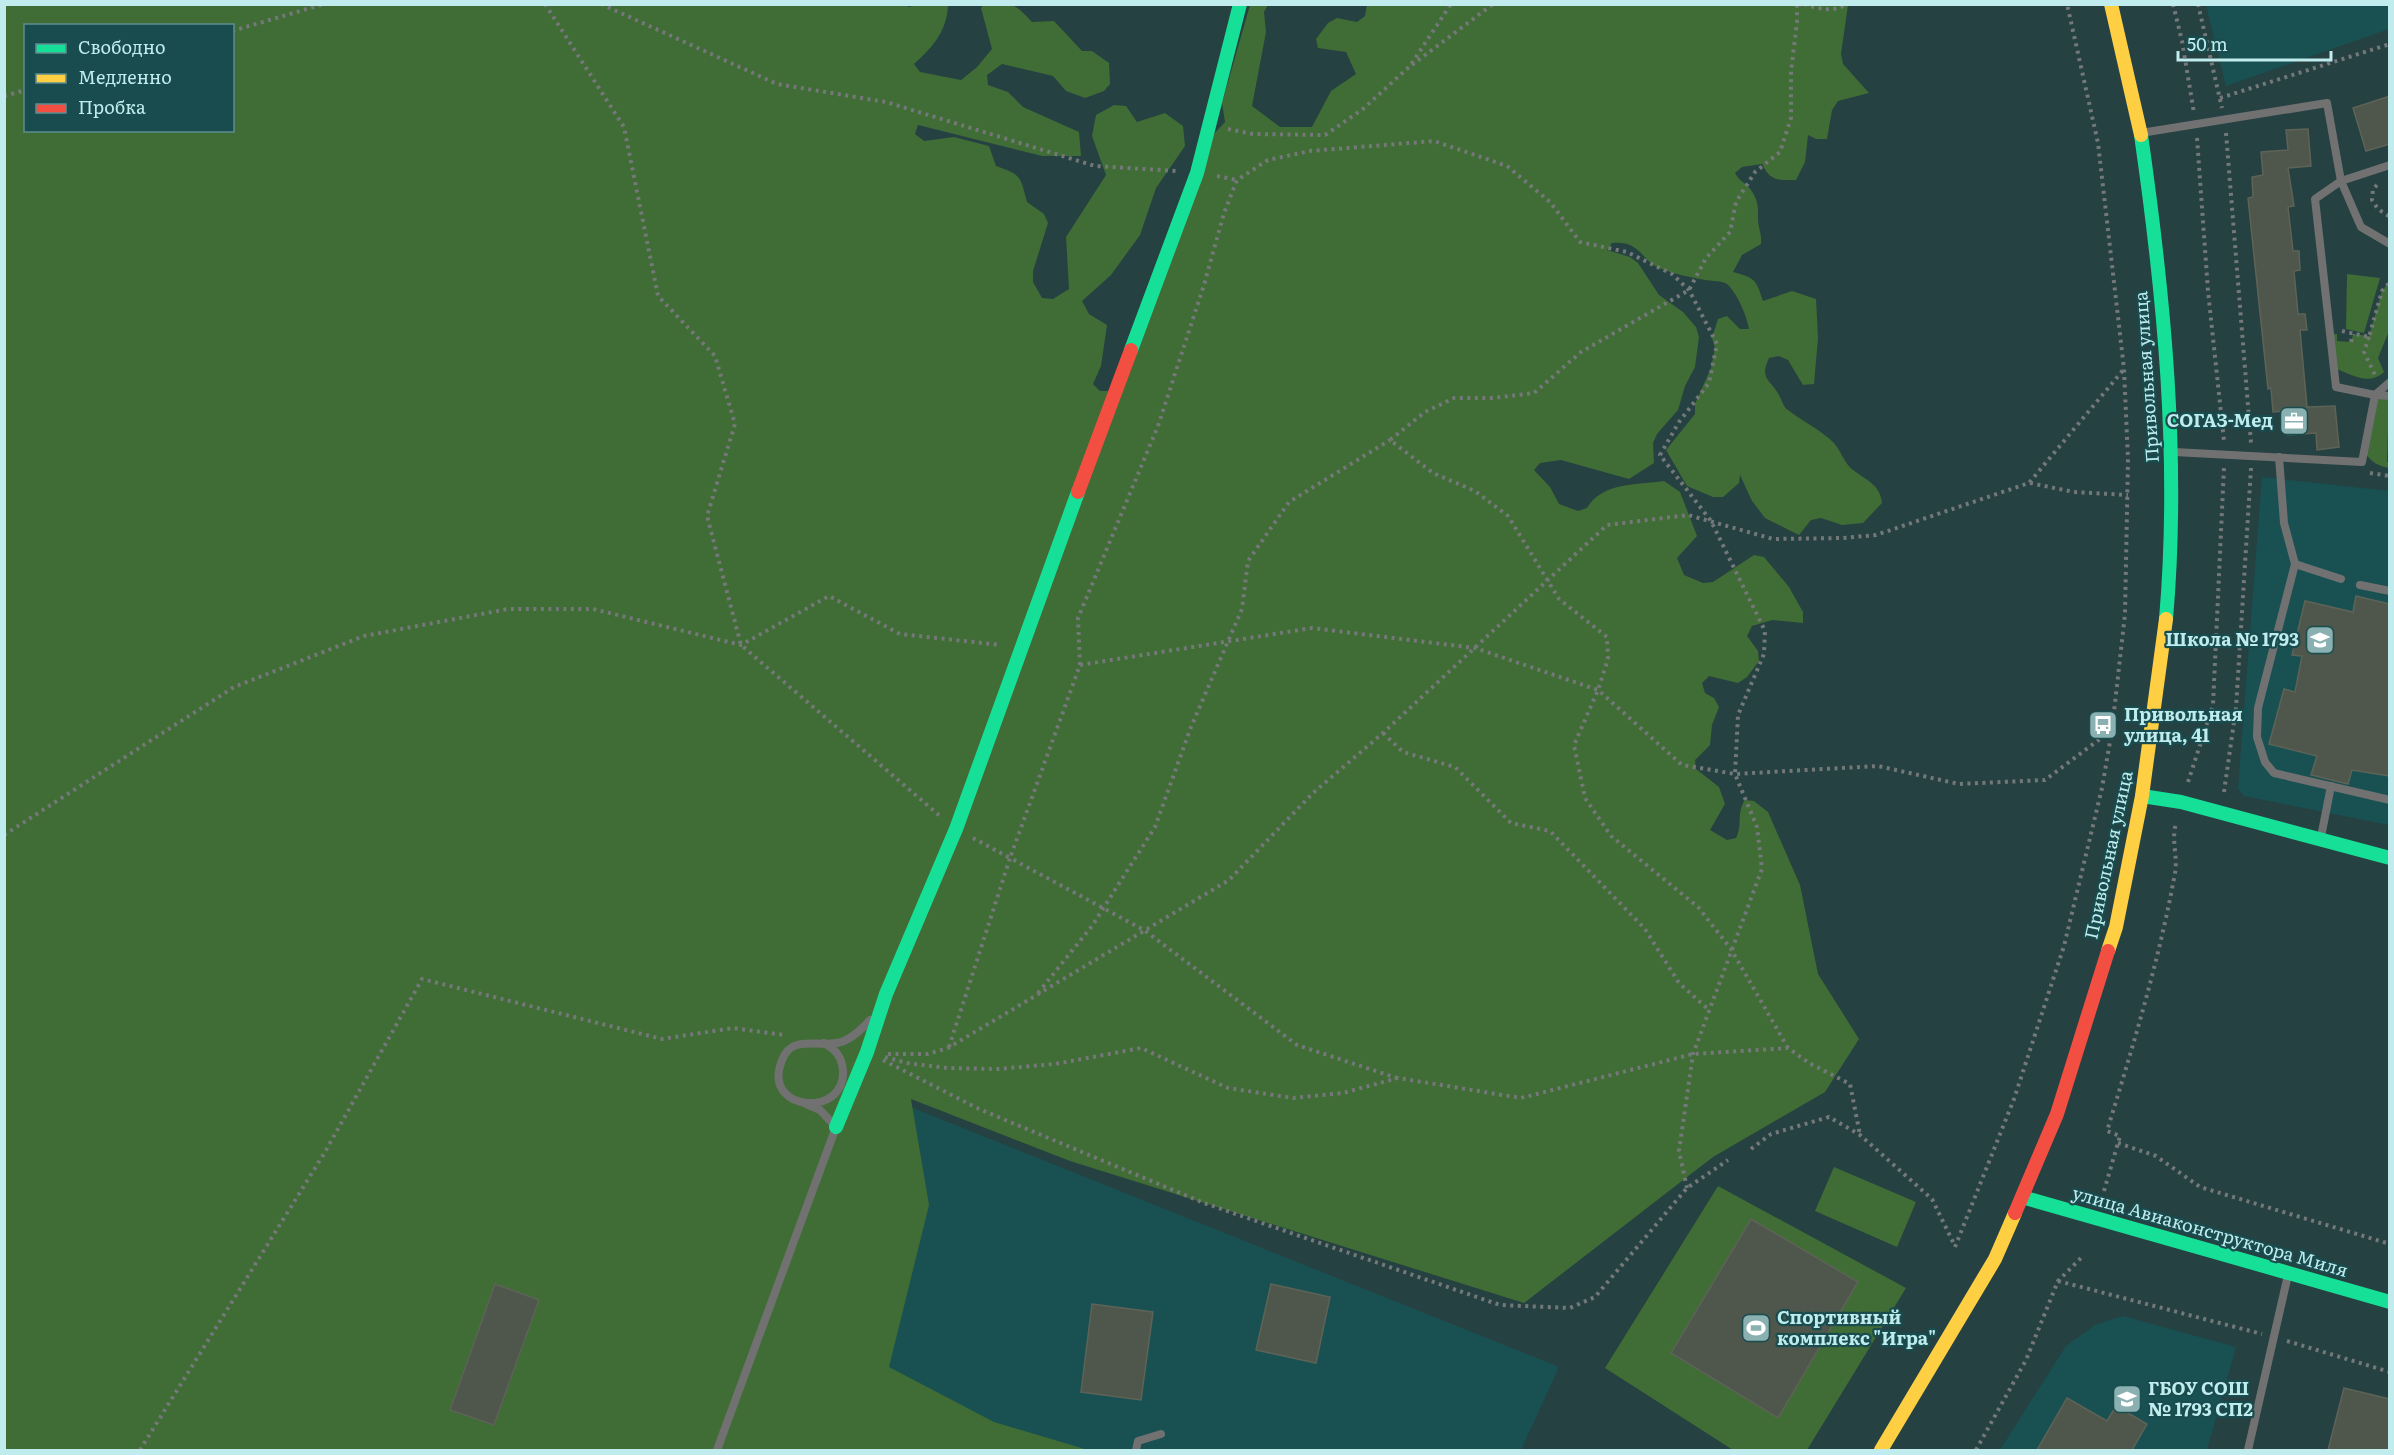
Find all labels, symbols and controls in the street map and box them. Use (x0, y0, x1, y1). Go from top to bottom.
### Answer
legend (24, 24, 234, 132)
scale bar (2178, 24, 2331, 62)
text: 50 m (2187, 30, 2228, 57)
text: Свободно (78, 33, 166, 60)
text: Медленно (78, 63, 172, 90)
text: Пробка (78, 93, 146, 120)
street label: Привольная улица (2126, 290, 2165, 464)
office icon: СОГАЗ-Мед (2278, 405, 2310, 437)
place label: СОГАЗ-Мед (2167, 406, 2273, 433)
school or university icon: Школа № 1793 (2304, 624, 2336, 656)
place label: Школа № 1793 (2166, 625, 2299, 652)
place label: Привольная улица, 41 (2124, 700, 2243, 748)
bus stop icon: Привольная улица, 41 (2087, 709, 2119, 741)
street label: Привольная улица (2076, 768, 2139, 941)
street label: улица Авиаконструктора Миля (2069, 1178, 2351, 1283)
place label: Спортивный комплекс "Игра" (1777, 1303, 1936, 1351)
sports icon: Спортивный комплекс "Игра" (1740, 1312, 1772, 1344)
place label: ГБОУ СОШ № 1793 СП2 (2148, 1374, 2253, 1422)
school or university icon: ГБОУ СОШ № 1793 СП2 (2111, 1383, 2143, 1415)

